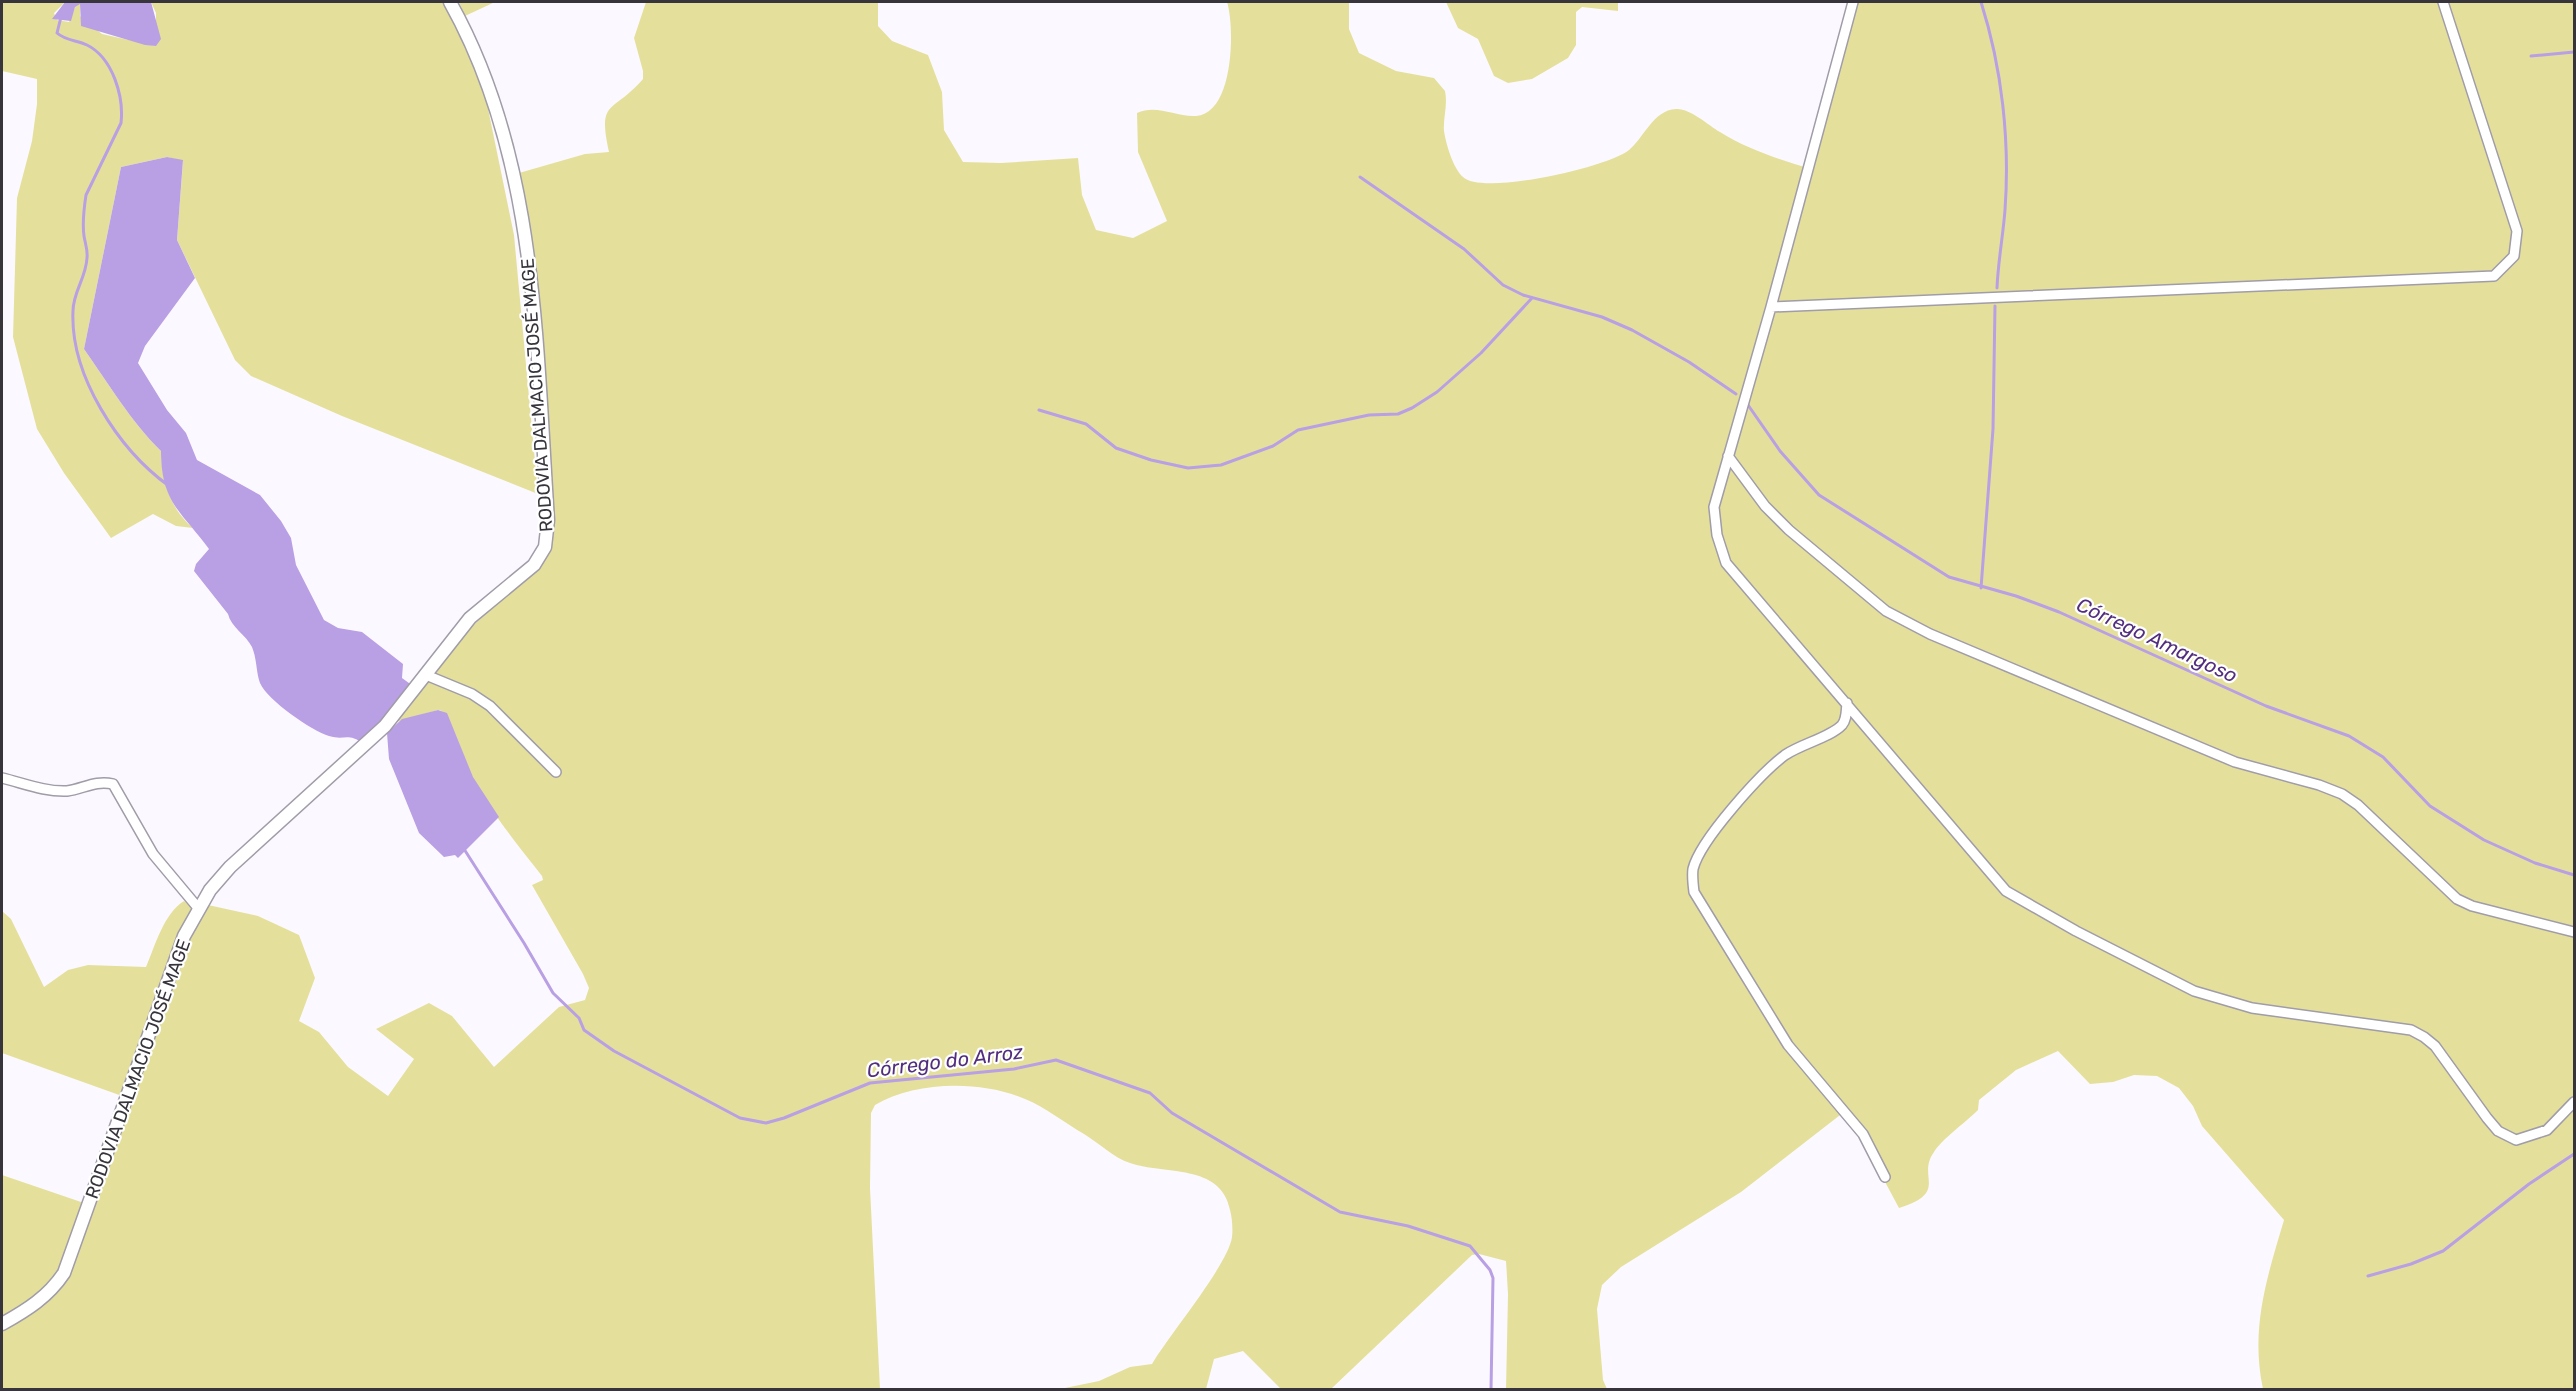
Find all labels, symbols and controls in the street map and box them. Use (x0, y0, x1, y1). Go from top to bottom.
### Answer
street label: RODOVIA DALMACIO JOSÉ MAGE (516, 257, 558, 533)
water label: Córrego Amargoso (2073, 592, 2241, 688)
street label: RODOVIA DALMACIO JOSÉ MAGE (81, 936, 195, 1202)
water label: Córrego do Arroz (865, 1040, 1025, 1082)

